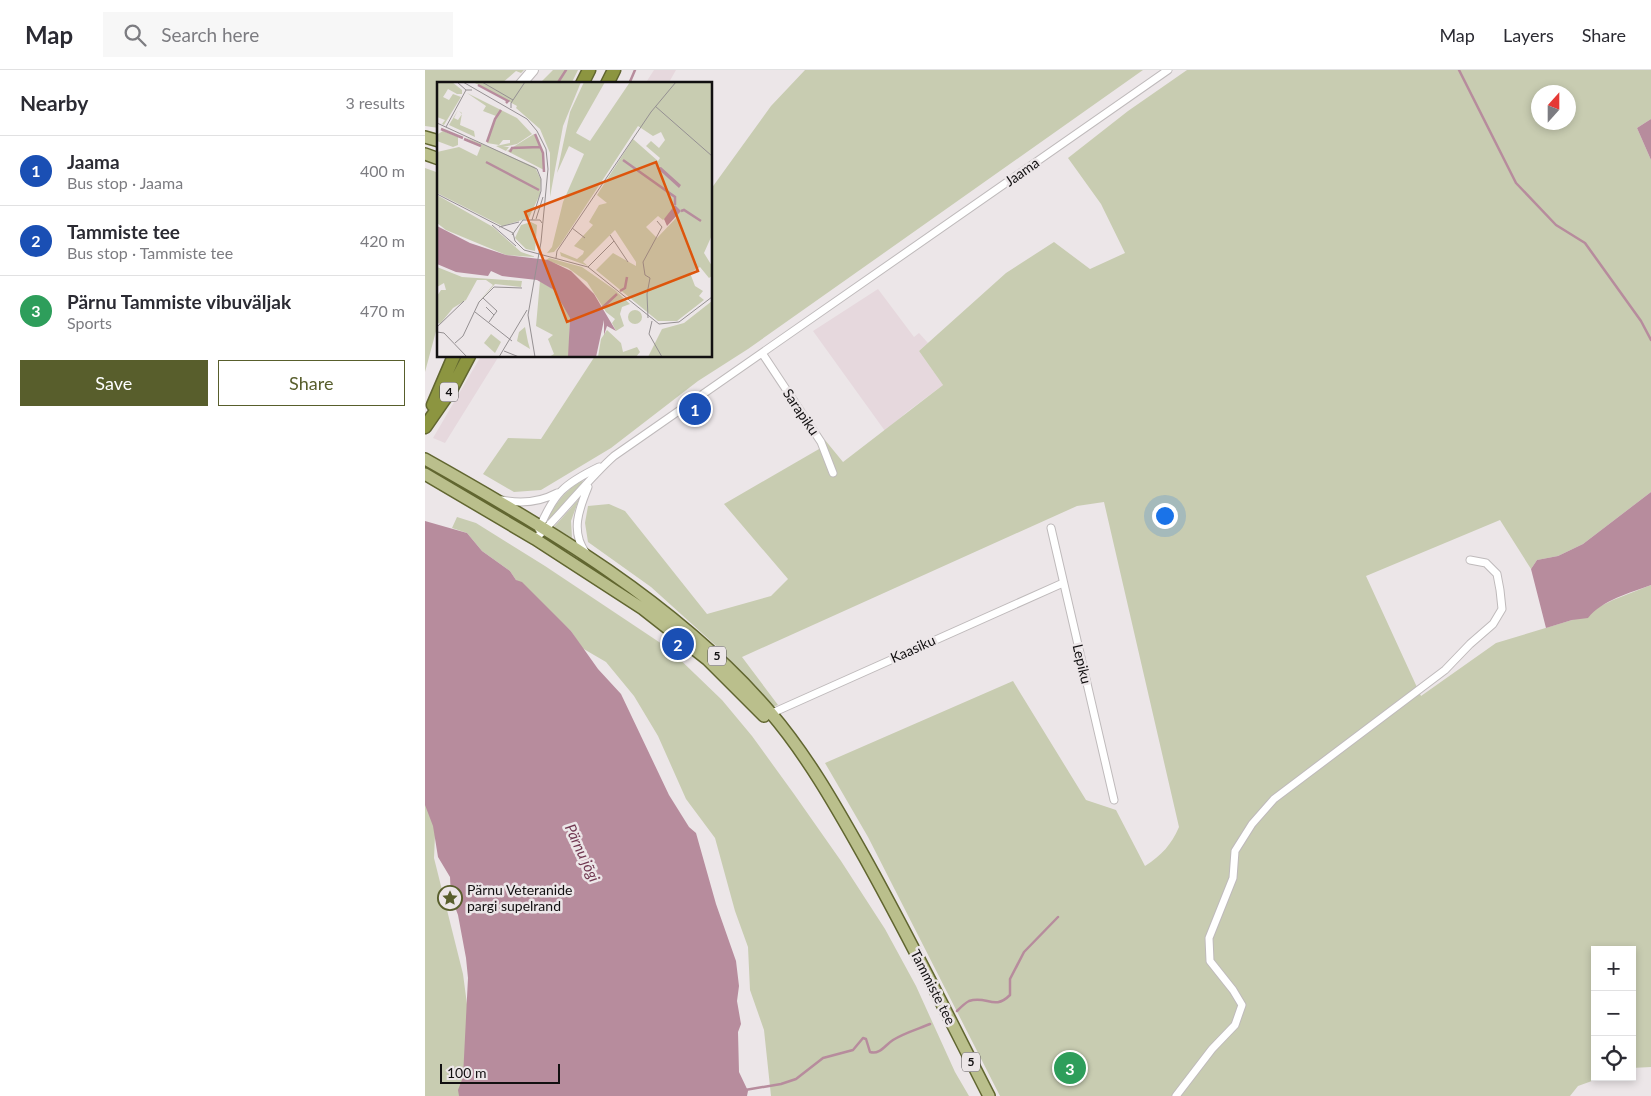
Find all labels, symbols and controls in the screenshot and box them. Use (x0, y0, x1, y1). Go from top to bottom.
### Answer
search box (103, 12, 453, 57)
text: Map (25, 20, 73, 49)
icon: search (121, 21, 149, 49)
text: Search here (161, 23, 259, 46)
text: Map (1439, 24, 1475, 46)
text: Layers (1503, 24, 1554, 46)
text: Share (1582, 24, 1626, 46)
inset map (437, 82, 713, 358)
north arrow (1531, 85, 1576, 130)
text: Nearby (20, 90, 88, 115)
text: 3 results (345, 93, 405, 112)
text: Jaama (67, 150, 120, 173)
street label: Jaama (1001, 154, 1042, 189)
text: 1 (31, 161, 41, 180)
text: 400 m (360, 161, 405, 180)
text: Bus stop · Jaama (67, 173, 183, 192)
text: Tammiste tee (67, 220, 180, 243)
text: 2 (31, 231, 41, 250)
text: 420 m (360, 231, 405, 250)
text: Bus stop · Tammiste tee (67, 243, 233, 262)
text: Pärnu Tammiste vibuväljak (67, 290, 291, 313)
text: 3 (31, 301, 41, 320)
text: 470 m (360, 301, 405, 320)
text: Sports (67, 313, 112, 332)
button: Save (20, 360, 208, 406)
button: Share (218, 360, 405, 406)
road number: 4 (440, 383, 458, 402)
street label: Sarapiku (780, 385, 823, 438)
pin: 1 (679, 390, 711, 428)
your location (1152, 503, 1178, 529)
pin: 2 (662, 625, 694, 663)
street label: Kaasiku (888, 631, 938, 666)
street label: Lepiku (1070, 642, 1095, 685)
road number: 5 (708, 646, 726, 666)
water label: Pärnu jõgi (562, 821, 604, 885)
place label: Pärnu Veteranide pargi supelrand (467, 881, 572, 914)
place icon: Pärnu Veteranide pargi supelrand (437, 885, 463, 911)
street label: Tammiste tee (907, 946, 960, 1027)
map controls (1591, 946, 1636, 1081)
button: + (1591, 946, 1636, 991)
button: − (1591, 991, 1636, 1036)
button: locate (1591, 1036, 1636, 1081)
pin: 3 (1054, 1049, 1086, 1087)
road number: 5 (962, 1052, 980, 1072)
scale bar (440, 1061, 560, 1084)
text: 100 m (447, 1064, 486, 1081)

